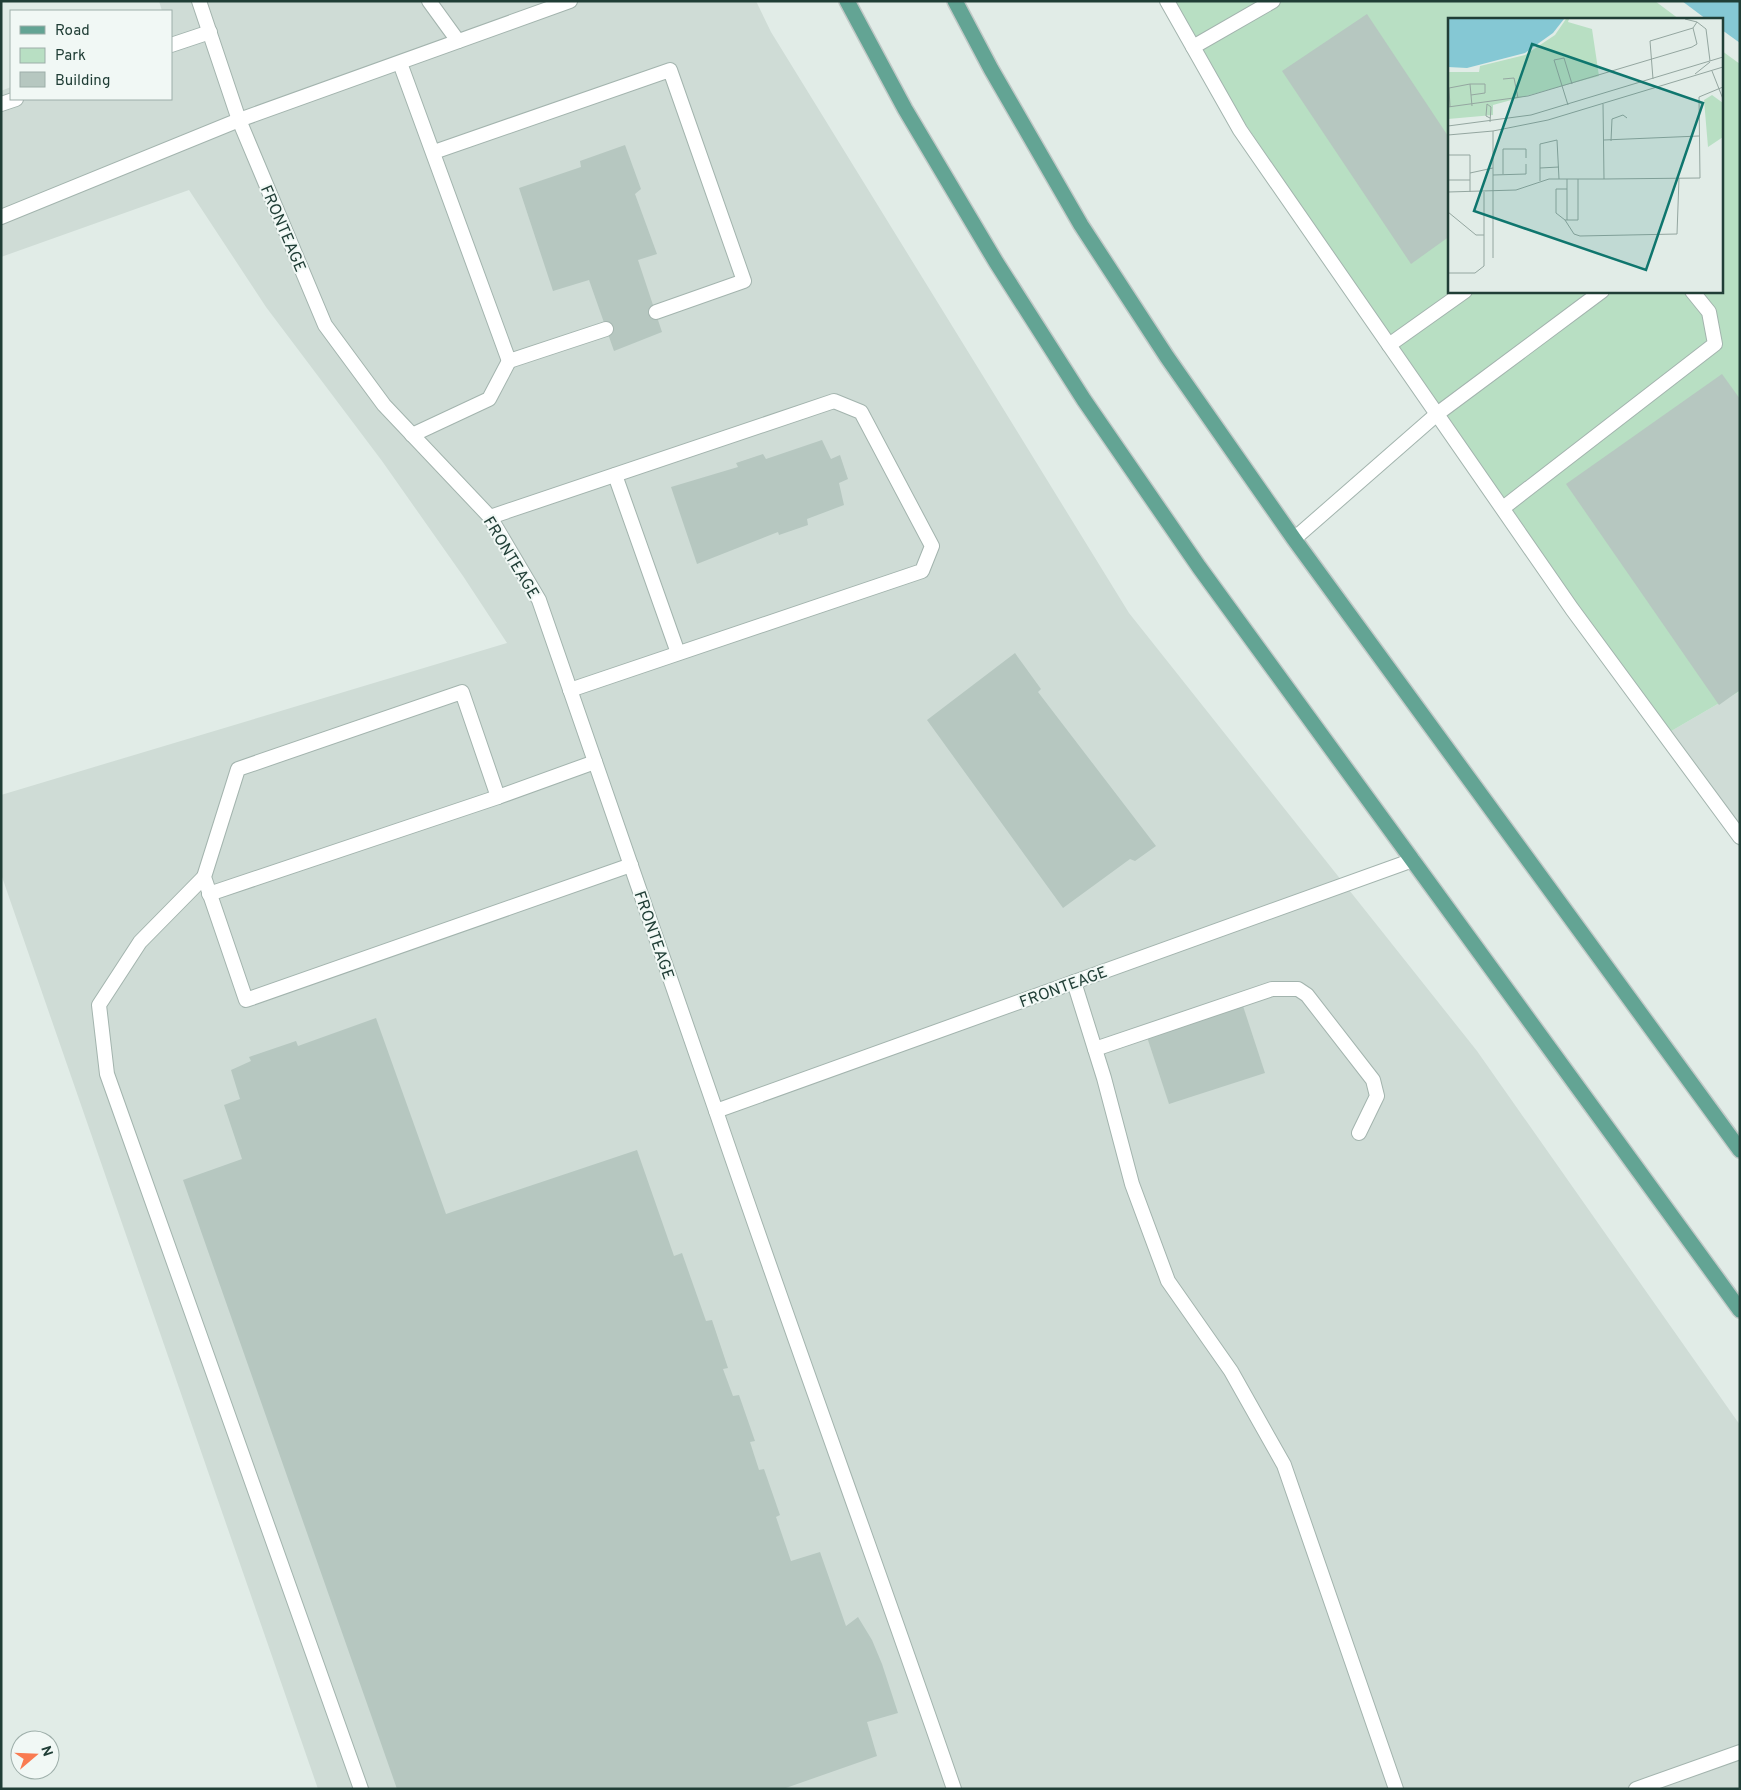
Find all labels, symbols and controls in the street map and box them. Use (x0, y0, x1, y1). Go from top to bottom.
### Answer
legend (10, 10, 172, 100)
inset map (1448, 18, 1724, 292)
text: Road (55, 22, 90, 41)
text: Park (55, 47, 86, 66)
text: Building (55, 72, 110, 91)
street label: FRONTEAGE (255, 182, 309, 275)
street label: FRONTEAGE (478, 513, 543, 603)
street label: FRONTEAGE (629, 889, 678, 982)
street label: FRONTEAGE (1017, 963, 1110, 1013)
north arrow (10, 1730, 60, 1780)
text: N (36, 1744, 56, 1759)

